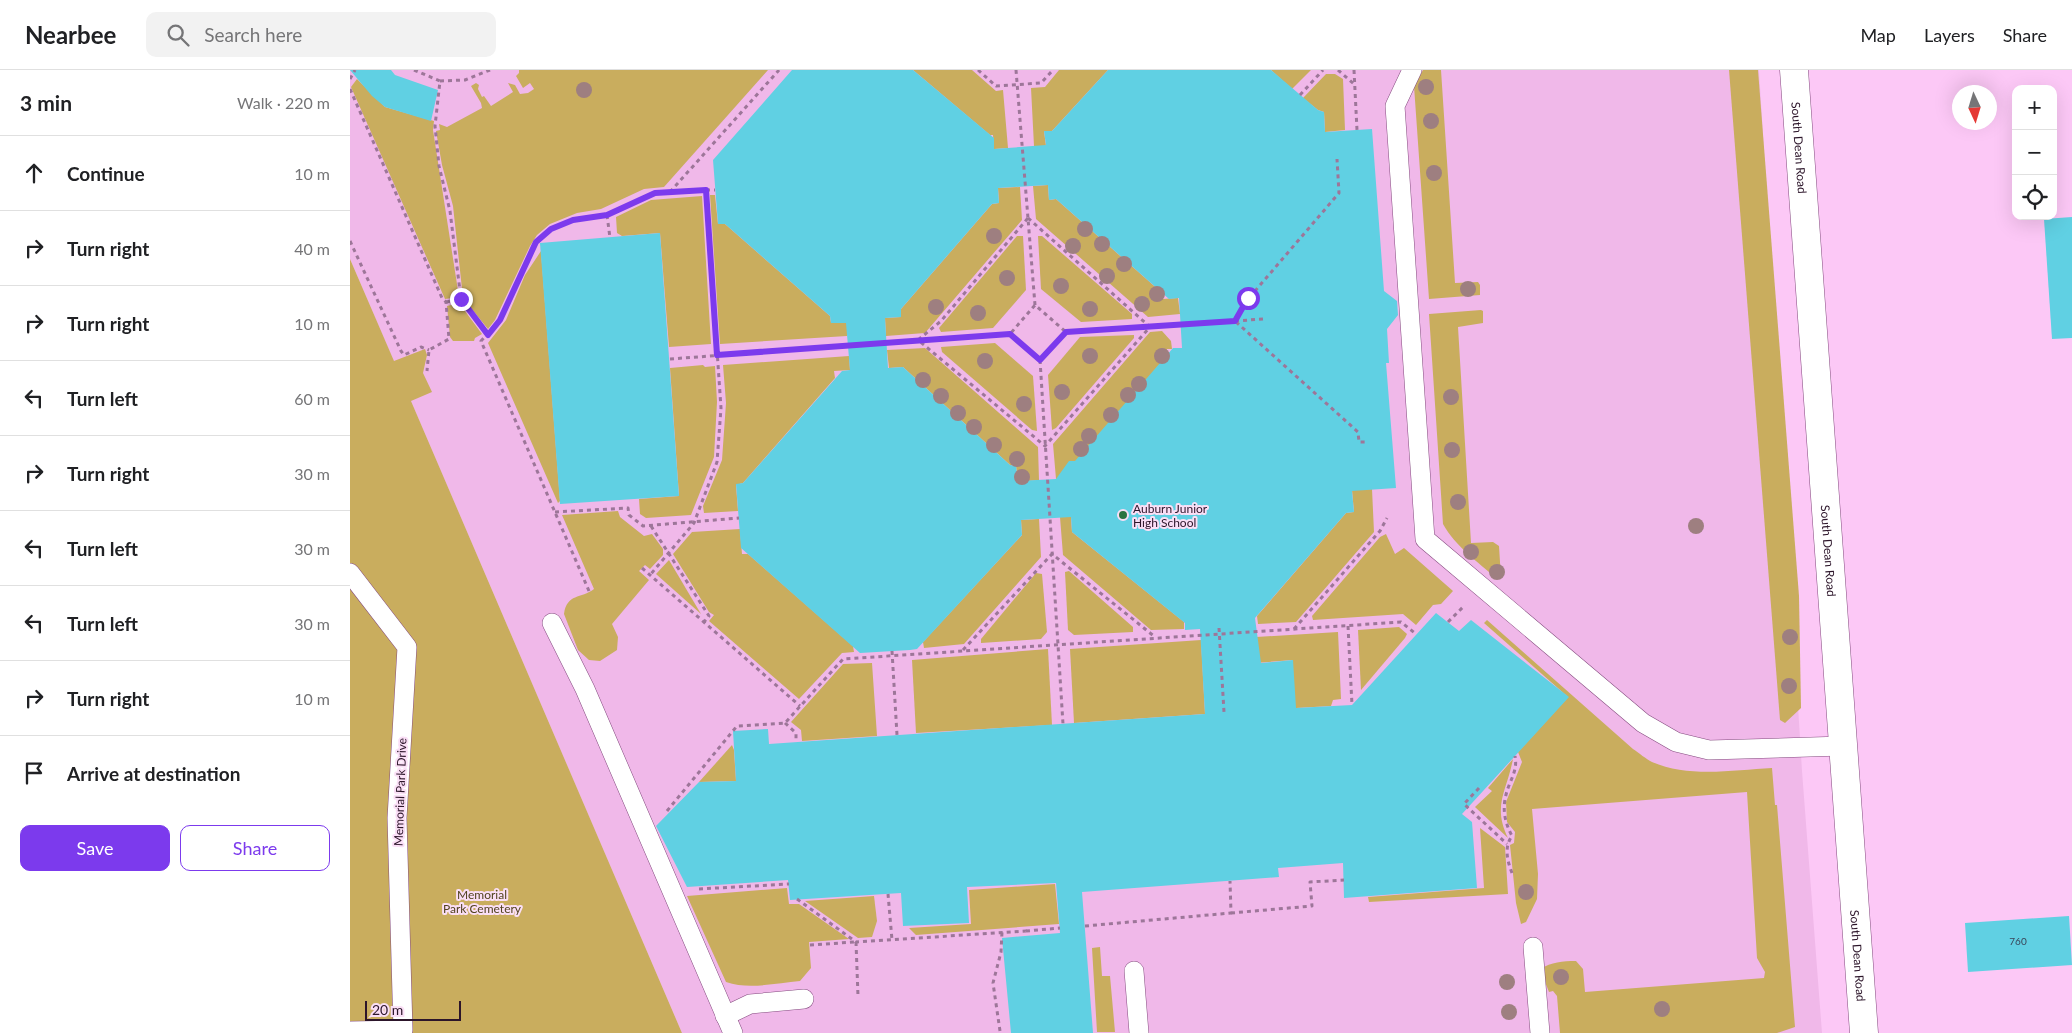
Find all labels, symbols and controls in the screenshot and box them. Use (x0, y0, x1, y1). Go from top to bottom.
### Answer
search box (146, 12, 496, 57)
text: Nearbee (25, 20, 116, 49)
icon: search (164, 21, 192, 49)
text: Search here (204, 23, 302, 46)
text: Map (1860, 24, 1896, 46)
text: Layers (1924, 24, 1975, 46)
text: Share (2003, 24, 2047, 46)
north arrow (1952, 85, 1997, 130)
map controls (2012, 85, 2057, 220)
button: + (2012, 85, 2057, 130)
text: 3 min (20, 90, 72, 115)
text: Walk · 220 m (237, 93, 330, 112)
street label: South Dean Road (1789, 101, 1810, 194)
button: − (2012, 130, 2057, 175)
icon: ahead (20, 159, 48, 187)
text: Continue (67, 162, 145, 185)
text: 10 m (294, 164, 330, 183)
button: locate (2012, 175, 2057, 220)
icon: right (20, 234, 48, 262)
text: Turn right (67, 237, 149, 260)
text: 40 m (294, 239, 330, 258)
route start (1237, 287, 1260, 310)
route end (450, 288, 473, 311)
icon: right (20, 309, 48, 337)
text: Turn right (67, 312, 149, 335)
text: 10 m (294, 314, 330, 333)
icon: left (20, 384, 48, 412)
text: Turn left (67, 387, 138, 410)
text: 60 m (294, 389, 330, 408)
icon: right (20, 459, 48, 487)
text: Turn right (67, 462, 149, 485)
text: 30 m (294, 464, 330, 483)
place label: Auburn Junior High School (1133, 501, 1208, 530)
street label: South Dean Road (1818, 504, 1840, 597)
marker: Auburn Junior High School (1117, 509, 1129, 521)
icon: left (20, 534, 48, 562)
text: Turn left (67, 537, 138, 560)
text: 30 m (294, 539, 330, 558)
icon: left (20, 609, 48, 637)
text: Turn left (67, 612, 138, 635)
text: 30 m (294, 614, 330, 633)
icon: right (20, 684, 48, 712)
text: Turn right (67, 687, 149, 710)
text: 10 m (294, 689, 330, 708)
street label: Memorial Park Drive (391, 738, 409, 846)
icon: arrive (20, 759, 48, 787)
text: Arrive at destination (67, 762, 240, 785)
button: Save (20, 825, 170, 871)
button: Share (180, 825, 330, 871)
park label: Memorial Park Cemetery (443, 887, 522, 916)
street label: South Dean Road (1848, 909, 1869, 1002)
house number: 760 (2009, 935, 2027, 947)
scale bar (365, 998, 461, 1021)
text: 20 m (372, 1001, 403, 1018)

